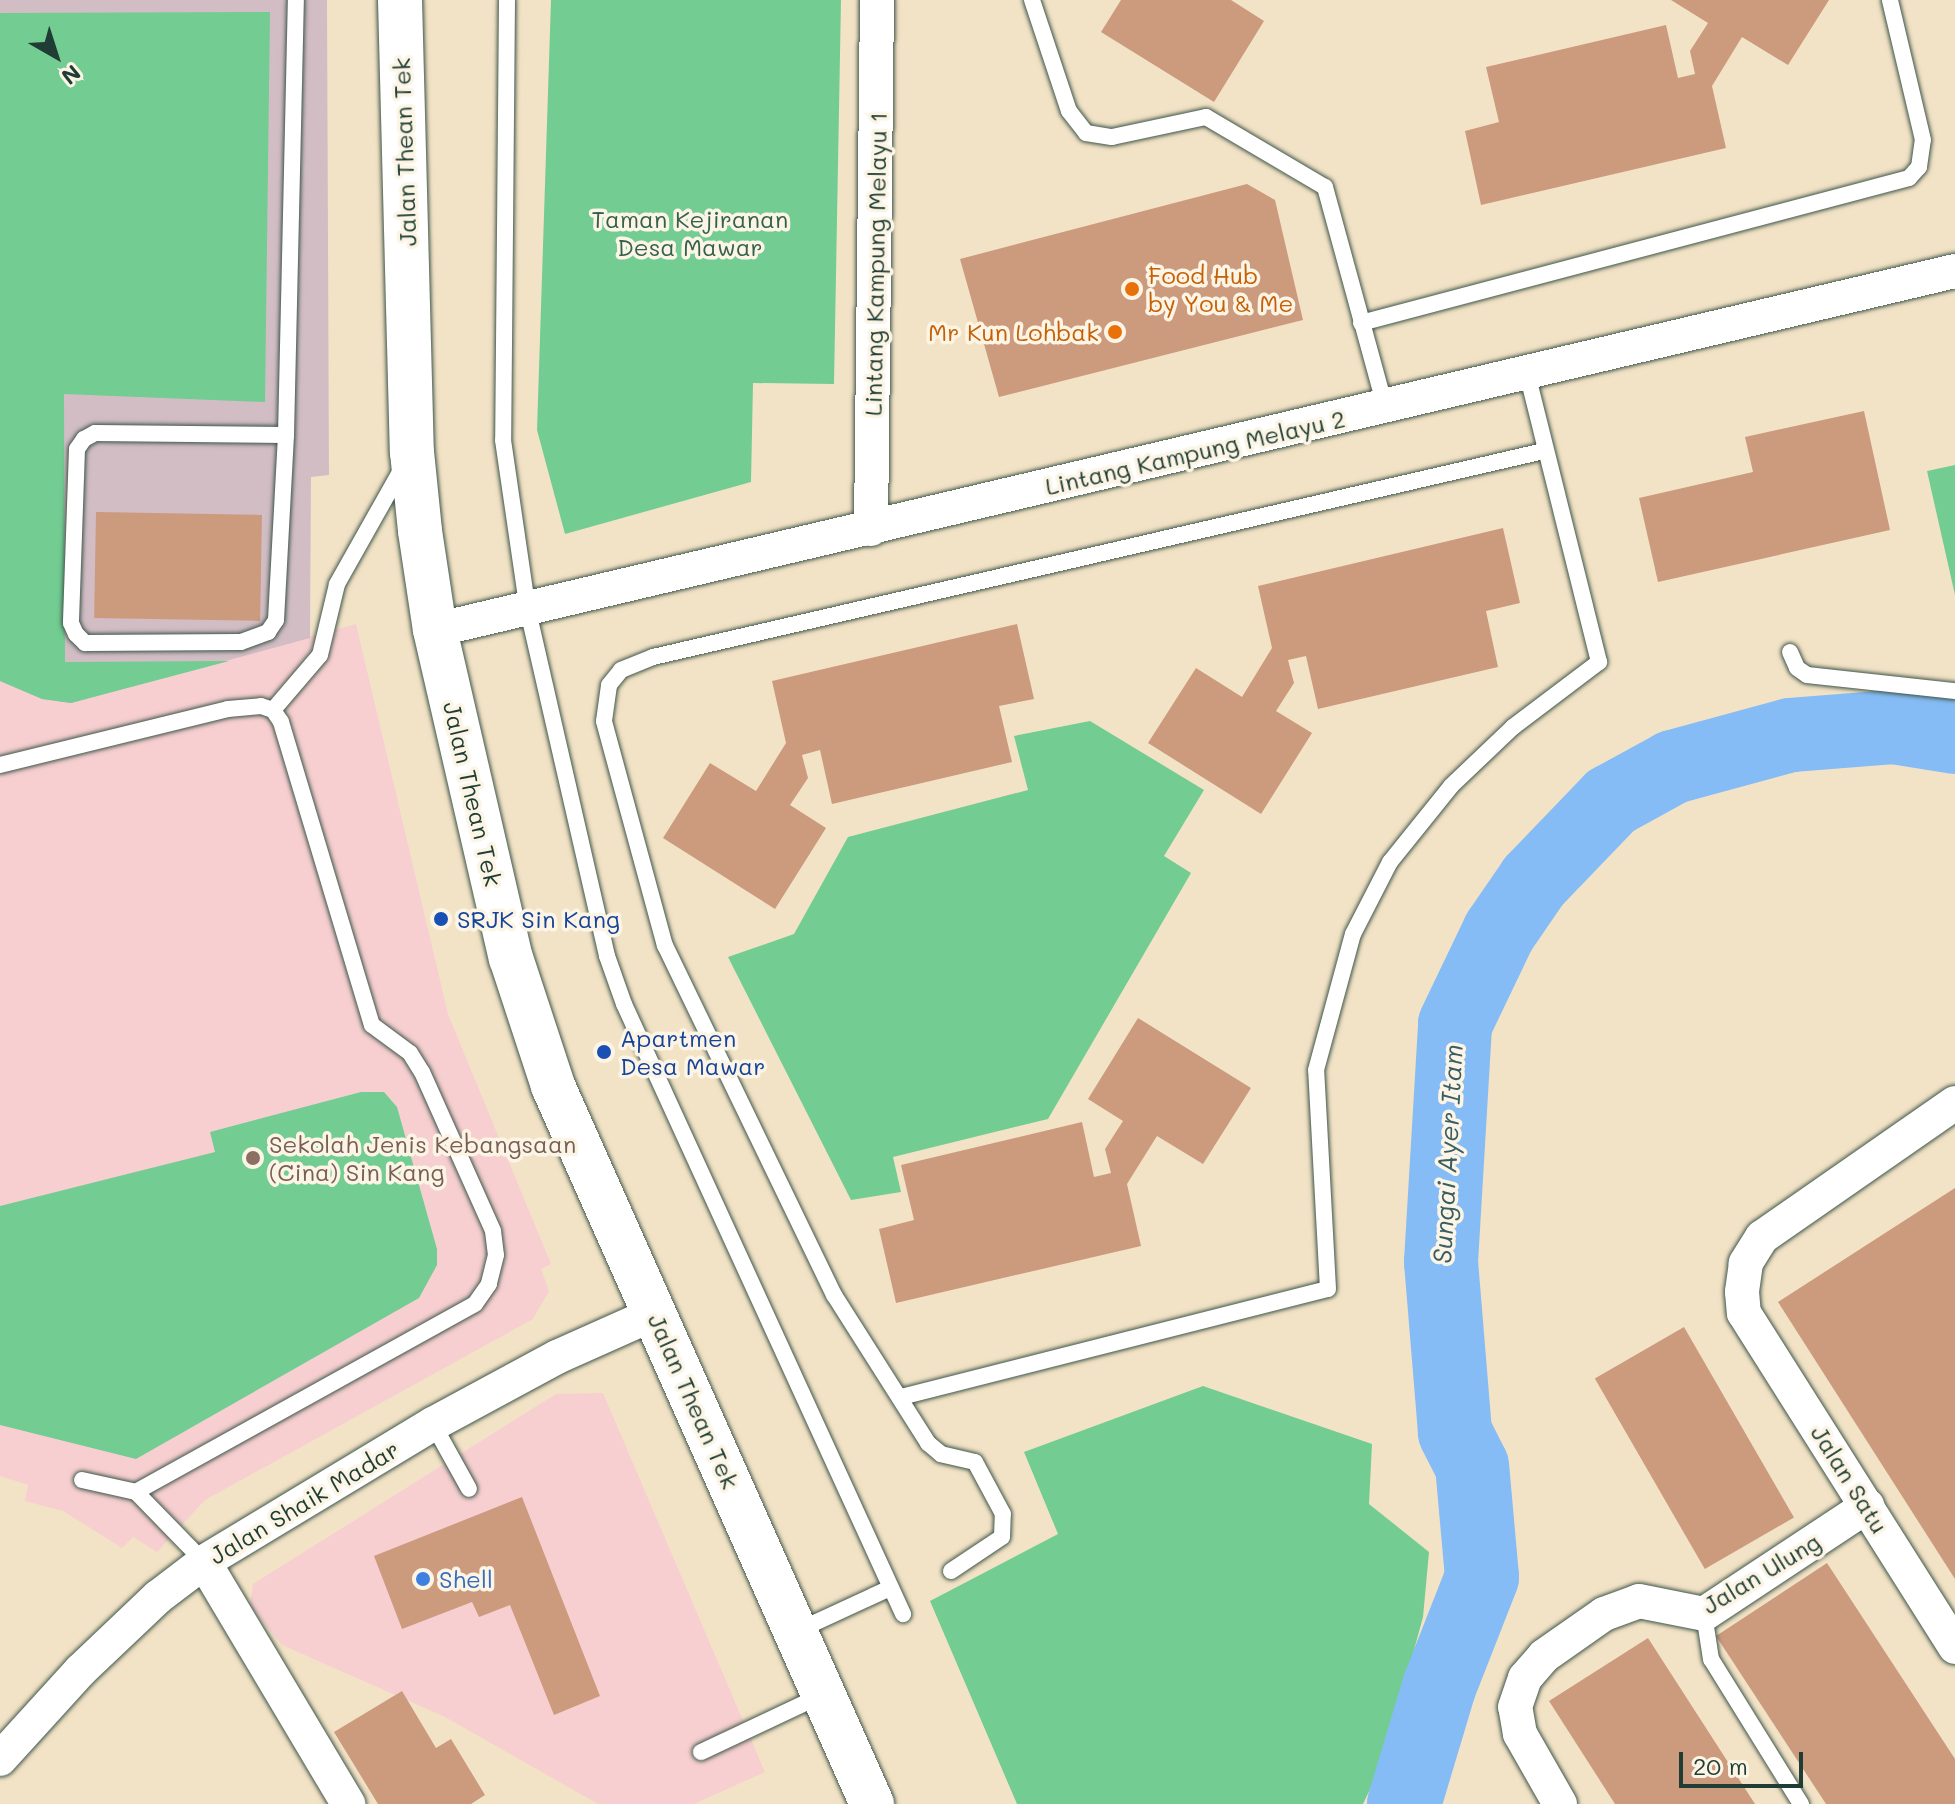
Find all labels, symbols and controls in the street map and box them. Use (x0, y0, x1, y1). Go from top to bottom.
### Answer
north arrow (16, 16, 96, 96)
street label: Jalan Thean Tek (386, 57, 422, 247)
text: N (56, 59, 87, 92)
street label: Lintang Kampung Melayu 1 (858, 112, 892, 416)
park label: Taman Kejiranan Desa Mawar (592, 205, 788, 261)
place label: Food Hub by You & Me (1148, 261, 1293, 317)
marker: Food Hub by You & Me (1123, 280, 1141, 298)
place label: Mr Kun Lohbak (928, 318, 1099, 346)
marker: Mr Kun Lohbak (1106, 323, 1124, 341)
street label: Lintang Kampung Melayu 2 (1042, 403, 1348, 501)
street label: Jalan Thean Tek (438, 699, 508, 889)
place label: SRJK Sin Kang (457, 905, 620, 933)
marker: SRJK Sin Kang (432, 910, 450, 928)
place label: Apartmen Desa Mawar (620, 1024, 765, 1080)
marker: Apartmen Desa Mawar (595, 1043, 613, 1061)
water label: Sungai Ayer Itam (1427, 1044, 1469, 1264)
place label: Sekolah Jenis Kebangsaan (Cina) Sin Kang (269, 1130, 576, 1186)
marker: Sekolah Jenis Kebangsaan (Cina) Sin Kang (244, 1149, 262, 1167)
street label: Jalan Thean Tek (642, 1309, 746, 1493)
street label: Jalan Satu (1805, 1420, 1895, 1538)
street label: Jalan Shaik Madar (204, 1434, 404, 1570)
street label: Jalan Ulung (1697, 1527, 1825, 1619)
place label: Shell (439, 1565, 493, 1593)
marker: Shell (414, 1570, 432, 1588)
scale bar (1683, 1736, 1807, 1786)
text: 20 m (1693, 1750, 1748, 1781)

